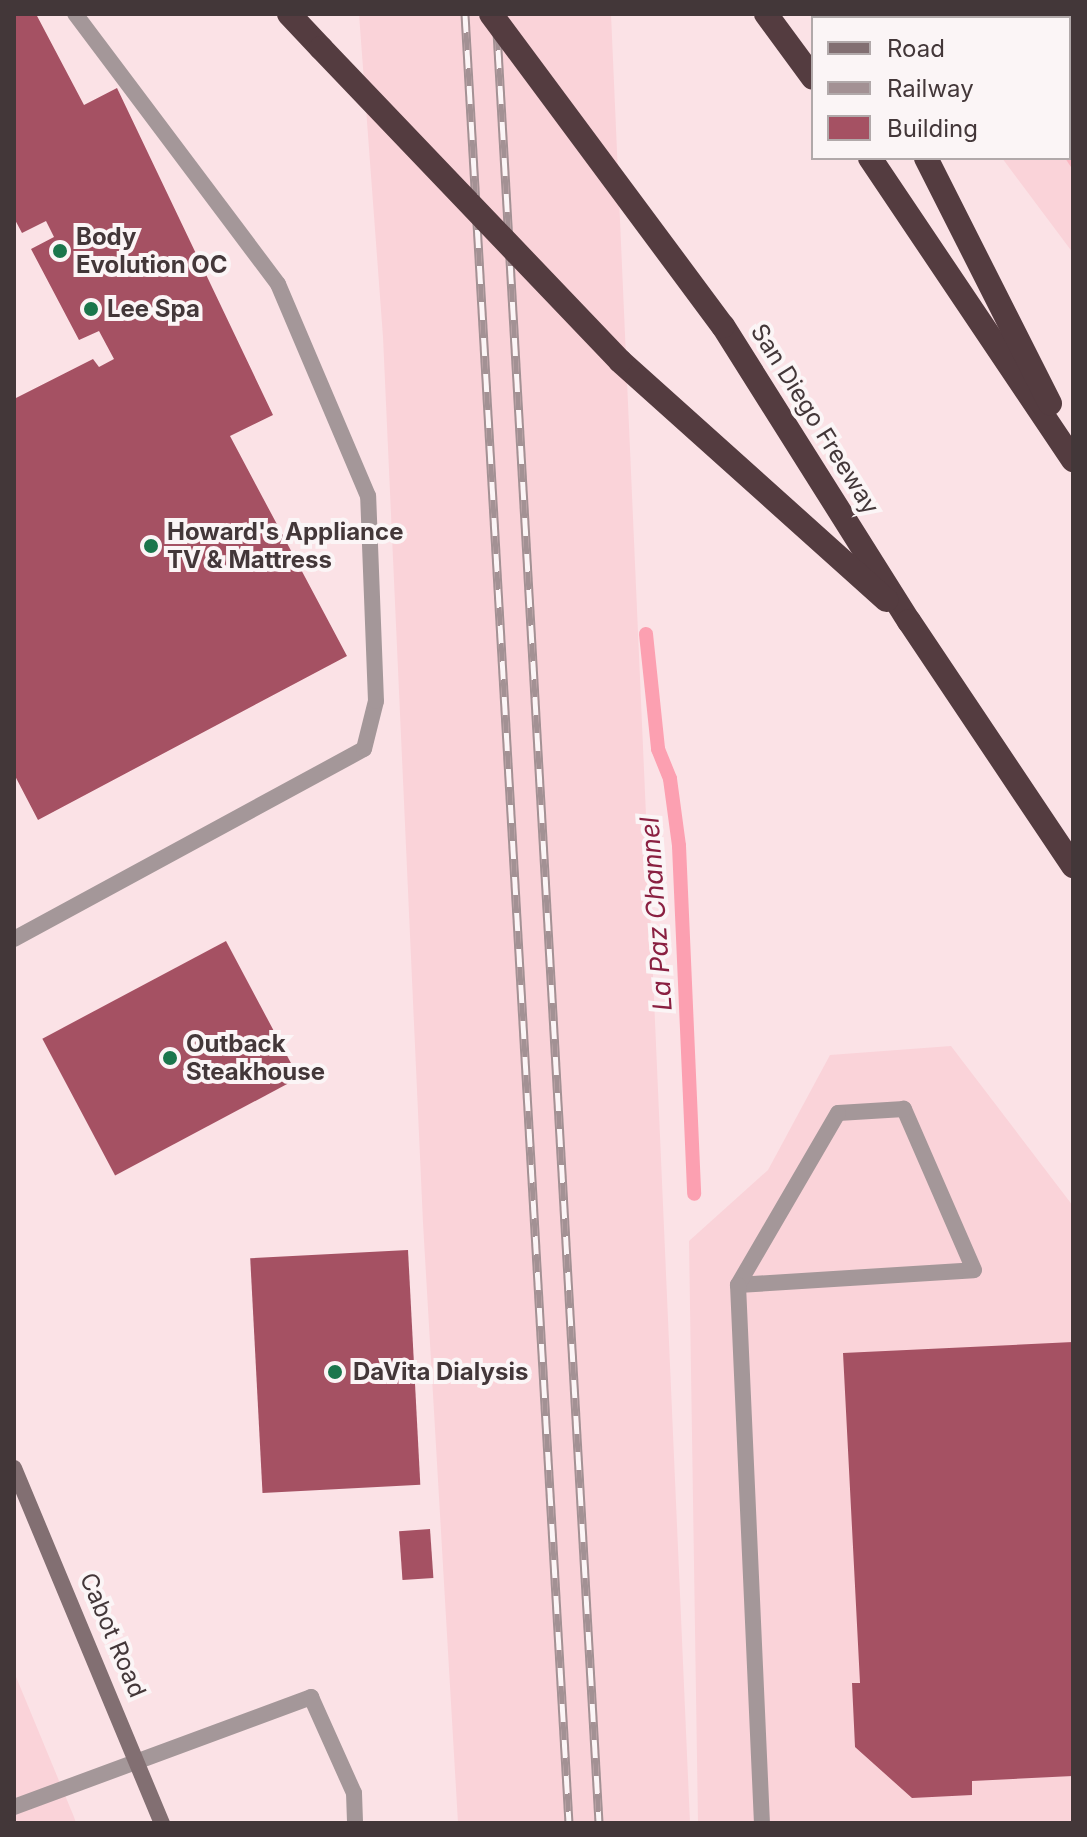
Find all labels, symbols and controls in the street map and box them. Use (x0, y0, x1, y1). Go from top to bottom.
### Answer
legend (811, 16, 1071, 160)
text: Road (887, 34, 945, 63)
text: Railway (887, 74, 974, 103)
text: Building (887, 114, 978, 143)
place label: Body Evolution OC (76, 223, 228, 279)
marker: Body Evolution OC (51, 242, 69, 260)
place label: Lee Spa (107, 295, 200, 323)
marker: Lee Spa (82, 300, 100, 318)
street label: San Diego Freeway (745, 319, 885, 519)
place label: Howard's Appliance TV & Mattress (167, 518, 403, 574)
marker: Howard's Appliance TV & Mattress (142, 537, 160, 555)
water label: La Paz Channel (634, 816, 678, 1012)
place label: Outback Steakhouse (186, 1030, 325, 1086)
marker: Outback Steakhouse (161, 1049, 179, 1067)
place label: DaVita Dialysis (353, 1358, 528, 1386)
marker: DaVita Dialysis (324, 1361, 346, 1383)
street label: Cabot Road (74, 1568, 152, 1702)

